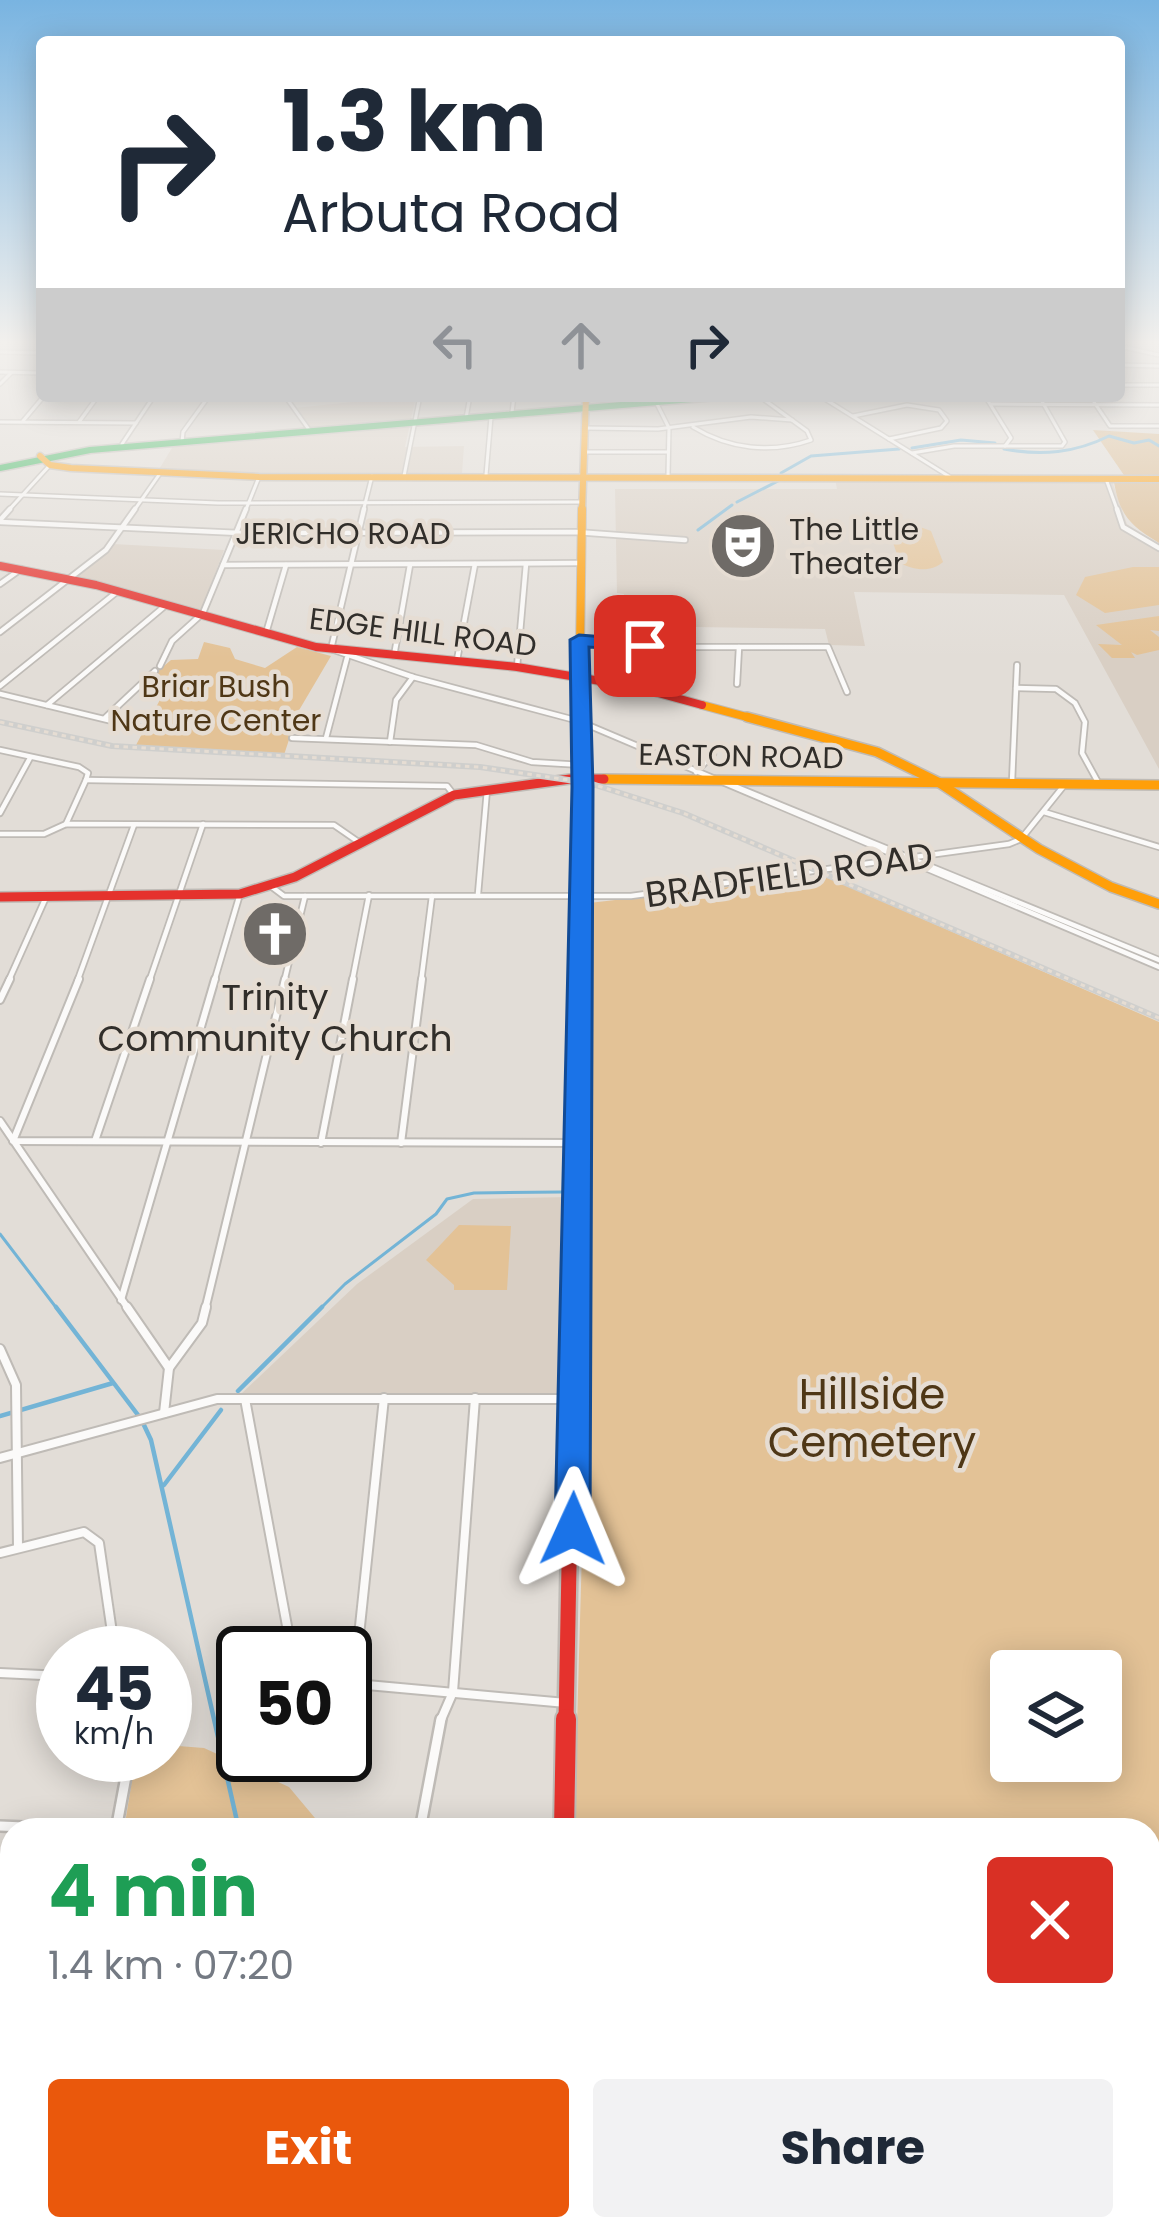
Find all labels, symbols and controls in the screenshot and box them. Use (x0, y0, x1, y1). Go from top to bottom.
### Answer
text: 1.3 km (282, 63, 547, 180)
icon: right (84, 84, 240, 240)
text: Arbuta Road (282, 175, 621, 251)
icon: left (422, 312, 488, 378)
icon: ahead (548, 312, 614, 378)
icon: right (674, 312, 740, 378)
place label: The Little Theater (789, 508, 919, 585)
theatre icon: The Little Theater (708, 511, 778, 581)
street label: JERICHO ROAD (235, 512, 451, 555)
pin (594, 595, 696, 697)
street label: EDGE HILL ROAD (307, 597, 539, 667)
icon: arrive (612, 613, 678, 679)
park label: Briar Bush Nature Center (111, 665, 321, 742)
street label: EASTON ROAD (638, 733, 844, 779)
street label: BRADFIELD ROAD (642, 830, 936, 920)
church icon: Trinity Community Church (240, 899, 310, 969)
place label: Trinity Community Church (97, 972, 453, 1064)
park label: Hillside Cemetery (768, 1365, 977, 1472)
position arrow (510, 1466, 636, 1592)
speed limit sign: 50 (216, 1626, 372, 1782)
text: 45 (74, 1647, 154, 1731)
map controls (990, 1650, 1122, 1782)
button: layers (990, 1650, 1122, 1782)
text: km/h (74, 1712, 154, 1755)
text: 4 min (48, 1840, 258, 1941)
button: close (987, 1857, 1113, 1983)
text: 1.4 km · 07:20 (48, 1938, 294, 1993)
button: Exit (48, 2079, 569, 2217)
button: Share (593, 2079, 1113, 2217)

